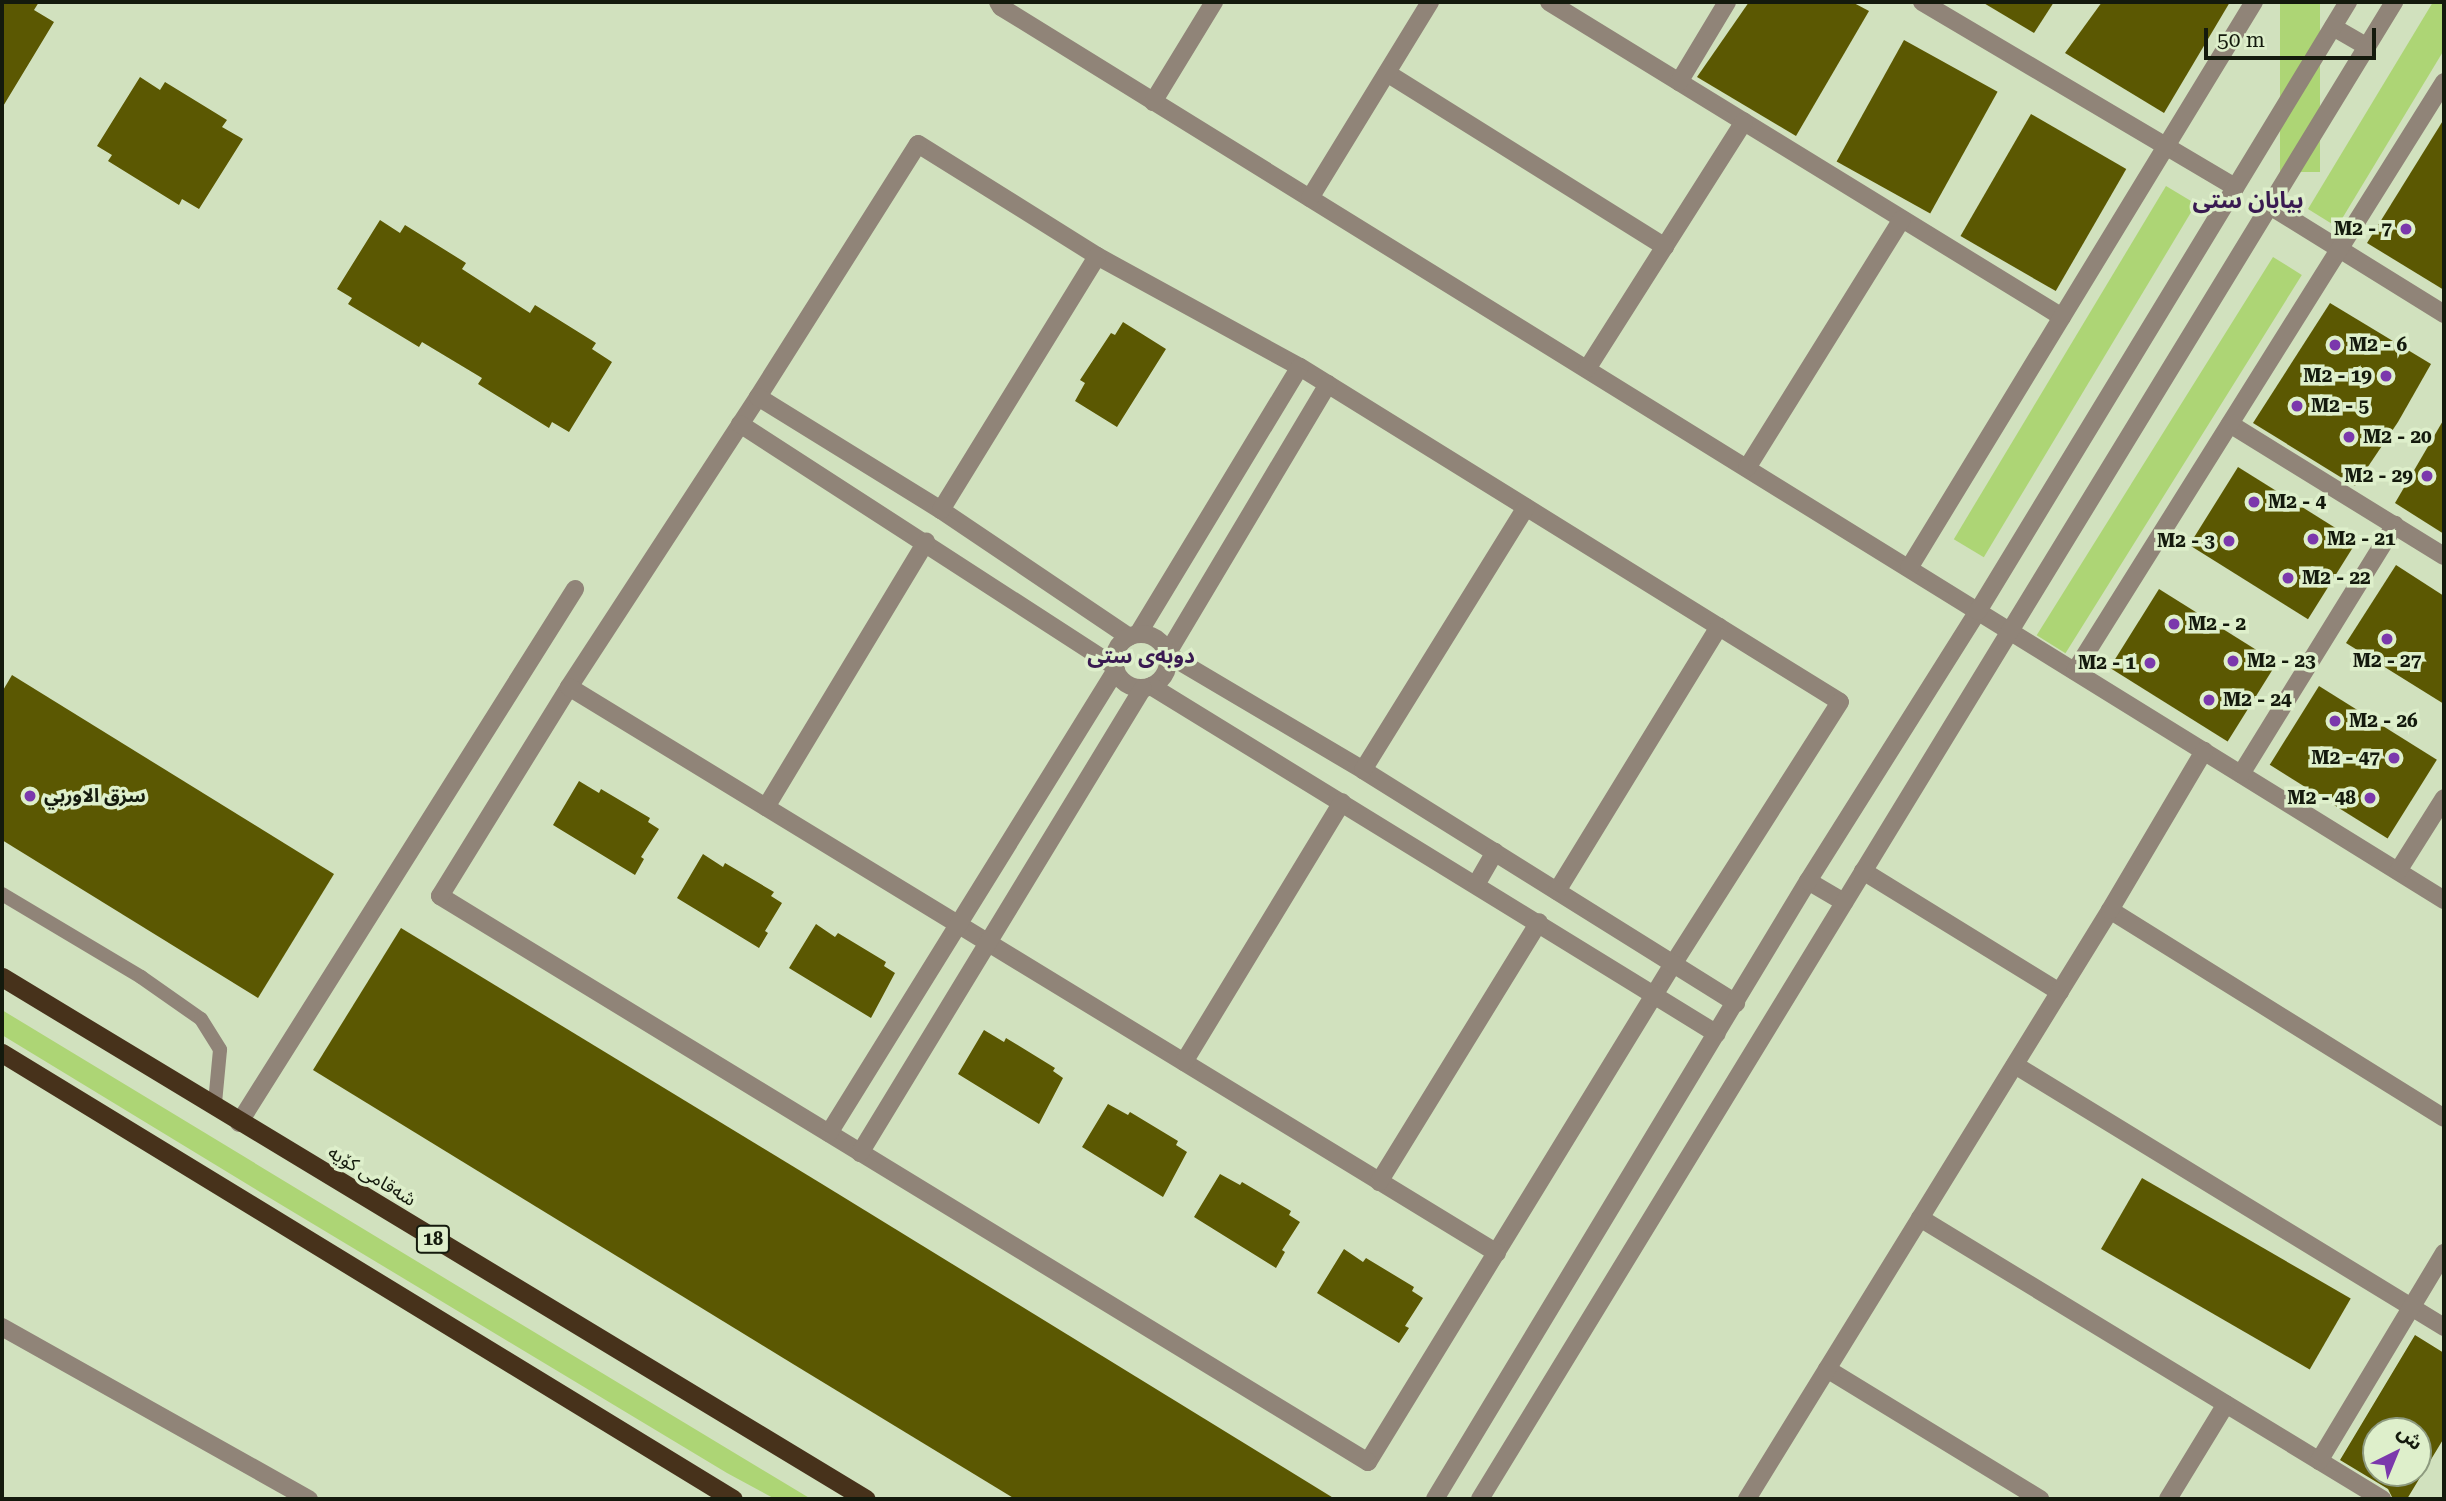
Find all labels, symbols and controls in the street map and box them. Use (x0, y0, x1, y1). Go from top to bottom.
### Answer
scale bar (2208, 14, 2380, 58)
text: 50 m (2217, 28, 2265, 52)
district label: بیابان ستی (2192, 187, 2304, 215)
place label: M2 - 7 (2334, 218, 2392, 240)
marker: M2 - 7 (2398, 221, 2414, 237)
place label: M2 - 6 (2349, 334, 2407, 356)
marker: M2 - 6 (2327, 337, 2343, 353)
place label: M2 - 19 (2303, 365, 2372, 387)
marker: M2 - 19 (2378, 368, 2394, 384)
place label: M2 - 5 (2311, 395, 2369, 417)
marker: M2 - 5 (2289, 398, 2305, 414)
place label: M2 - 20 (2363, 426, 2432, 448)
marker: M2 - 20 (2341, 429, 2357, 445)
place label: M2 - 29 (2344, 465, 2413, 487)
marker: M2 - 29 (2419, 468, 2435, 484)
place label: M2 - 4 (2268, 491, 2326, 513)
marker: M2 - 4 (2246, 494, 2262, 510)
place label: M2 - 21 (2327, 528, 2396, 550)
place label: M2 - 3 (2157, 530, 2215, 552)
marker: M2 - 21 (2305, 531, 2321, 547)
marker: M2 - 3 (2221, 533, 2237, 549)
place label: M2 - 22 (2302, 567, 2371, 589)
marker: M2 - 22 (2280, 570, 2296, 586)
place label: M2 - 2 (2188, 613, 2246, 635)
marker: M2 - 2 (2166, 616, 2182, 632)
marker: M2 - 27 (2379, 631, 2395, 647)
district label: دوبه‌ی ستی (1087, 643, 1195, 669)
place label: M2 - 23 (2247, 650, 2316, 672)
place label: M2 - 27 (2353, 650, 2421, 672)
place label: M2 - 1 (2078, 652, 2136, 674)
marker: M2 - 23 (2225, 653, 2241, 669)
marker: M2 - 1 (2142, 655, 2158, 671)
place label: M2 - 24 (2223, 689, 2292, 711)
marker: M2 - 24 (2201, 692, 2217, 708)
place label: M2 - 26 (2349, 710, 2418, 732)
marker: M2 - 26 (2327, 713, 2343, 729)
place label: M2 - 47 (2311, 747, 2380, 769)
marker: M2 - 47 (2386, 750, 2402, 766)
place label: سزق الاوربي (44, 785, 146, 807)
place label: M2 - 48 (2287, 787, 2356, 809)
marker: سزق الاوربي (22, 788, 38, 804)
marker: M2 - 48 (2362, 790, 2378, 806)
street label: شەقامی کۆیە (324, 1141, 420, 1211)
road number: 18 (416, 1224, 450, 1254)
north arrow (2362, 1417, 2432, 1487)
text: ش (2393, 1420, 2428, 1455)

